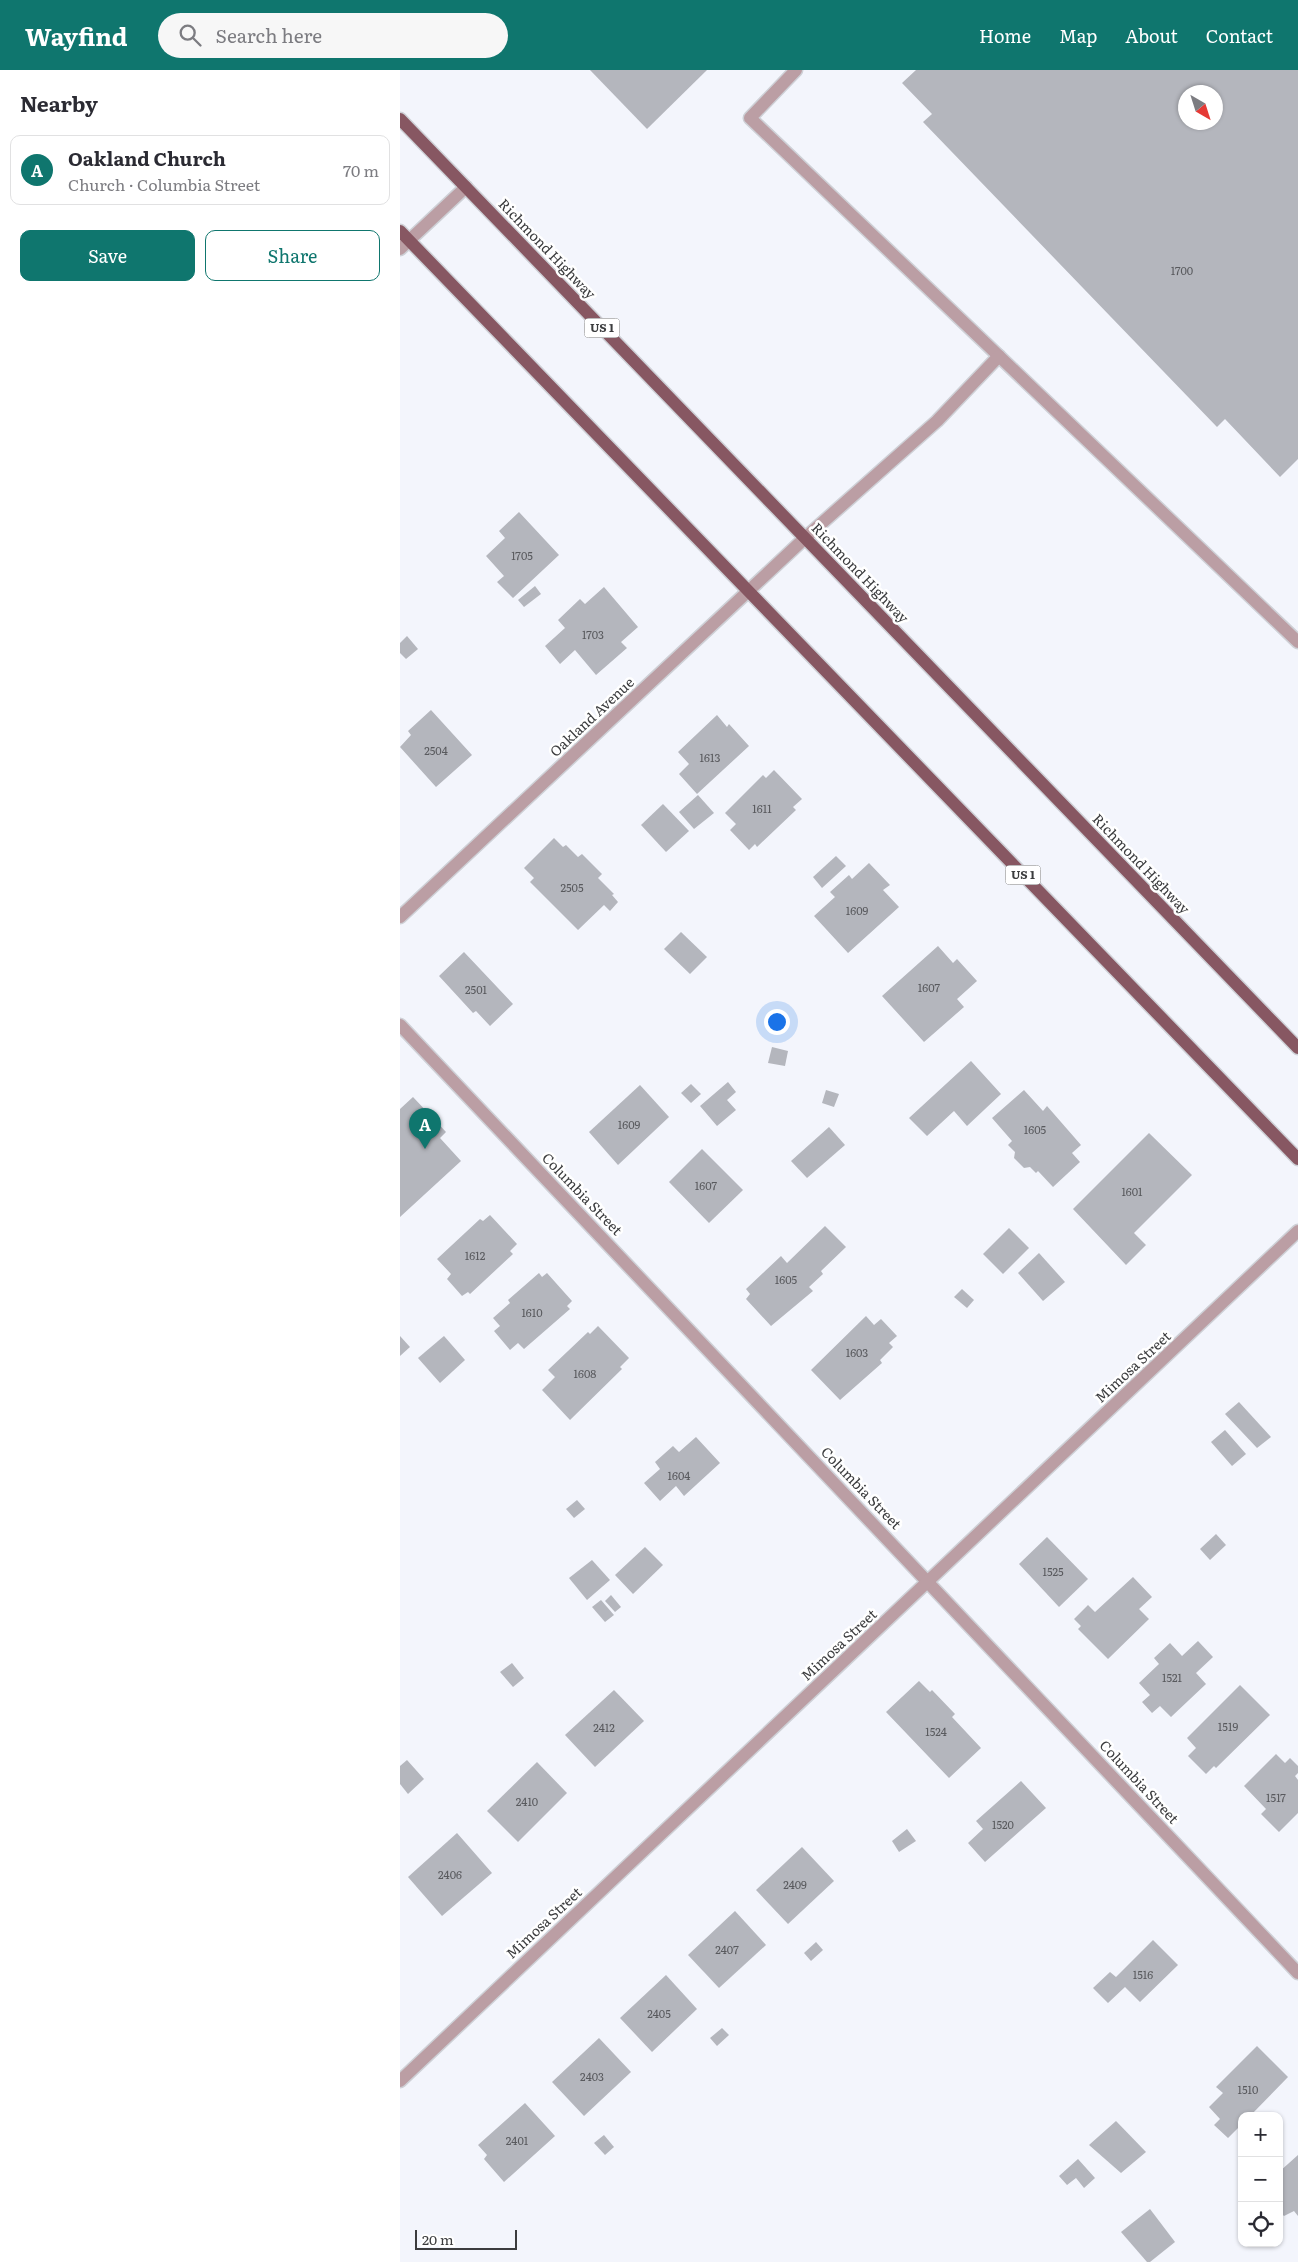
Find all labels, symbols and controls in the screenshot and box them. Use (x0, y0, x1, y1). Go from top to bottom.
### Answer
search box (158, 13, 508, 58)
text: Wayfind (25, 18, 128, 53)
icon: search (176, 21, 204, 49)
text: Search here (216, 21, 322, 49)
text: Home (979, 22, 1031, 49)
text: Map (1059, 22, 1097, 49)
text: About (1125, 22, 1178, 49)
text: Contact (1206, 22, 1273, 49)
north arrow (1178, 85, 1223, 130)
text: Nearby (20, 87, 98, 118)
text: Oakland Church (68, 144, 226, 172)
text: A (31, 158, 43, 182)
text: 70 m (343, 158, 379, 182)
text: Church · Columbia Street (68, 172, 260, 196)
street label: Richmond Highway (494, 194, 602, 304)
button: Save (20, 230, 195, 281)
button: Share (205, 230, 380, 281)
house number: 1700 (1171, 262, 1193, 278)
road number: US 1 (584, 318, 620, 338)
street label: Richmond Highway (807, 518, 915, 628)
house number: 1705 (511, 547, 533, 563)
house number: 1703 (582, 626, 604, 642)
street label: Oakland Avenue (545, 672, 638, 761)
house number: 2504 (424, 742, 448, 758)
house number: 1613 (700, 749, 720, 765)
house number: 1611 (752, 800, 772, 816)
street label: Richmond Highway (1088, 809, 1196, 919)
road number: US 1 (1006, 866, 1040, 884)
house number: 2505 (560, 879, 584, 895)
house number: 1609 (846, 902, 868, 918)
house number: 1607 (918, 979, 941, 995)
house number: 2501 (465, 981, 488, 997)
your location (764, 1009, 790, 1035)
pin: A (409, 1108, 441, 1149)
house number: 1609 (618, 1116, 640, 1132)
house number: 1605 (1024, 1121, 1047, 1137)
street label: Columbia Street (538, 1148, 628, 1239)
house number: 1607 (695, 1177, 718, 1193)
house number: 1601 (1121, 1183, 1143, 1199)
house number: 1612 (465, 1247, 486, 1263)
house number: 1605 (775, 1271, 798, 1287)
house number: 1610 (521, 1304, 543, 1320)
street label: Mimosa Street (1090, 1326, 1175, 1407)
house number: 1603 (846, 1344, 868, 1360)
house number: 1608 (574, 1365, 596, 1381)
street label: Columbia Street (817, 1442, 907, 1533)
house number: 1604 (668, 1467, 690, 1483)
house number: 1525 (1042, 1563, 1064, 1579)
street label: Mimosa Street (796, 1604, 881, 1685)
house number: 1521 (1162, 1669, 1183, 1685)
house number: 1519 (1218, 1718, 1238, 1734)
house number: 2412 (593, 1719, 615, 1735)
house number: 1524 (925, 1723, 947, 1739)
street label: Columbia Street (1096, 1735, 1184, 1828)
house number: 1517 (1266, 1789, 1286, 1805)
house number: 2410 (516, 1793, 538, 1809)
house number: 1520 (992, 1816, 1014, 1832)
house number: 2406 (438, 1866, 462, 1882)
house number: 2409 (783, 1876, 807, 1892)
street label: Mimosa Street (501, 1882, 586, 1963)
house number: 2407 (715, 1941, 739, 1957)
house number: 1516 (1133, 1966, 1153, 1982)
house number: 2405 (647, 2005, 671, 2021)
house number: 2403 (580, 2068, 604, 2084)
house number: 1510 (1238, 2081, 1258, 2097)
map controls (1238, 2112, 1283, 2247)
button: + (1238, 2112, 1283, 2157)
house number: 2401 (506, 2132, 529, 2148)
button: − (1238, 2157, 1283, 2202)
button: locate (1238, 2202, 1283, 2247)
scale bar (415, 2227, 518, 2250)
text: 20 m (422, 2229, 454, 2249)

